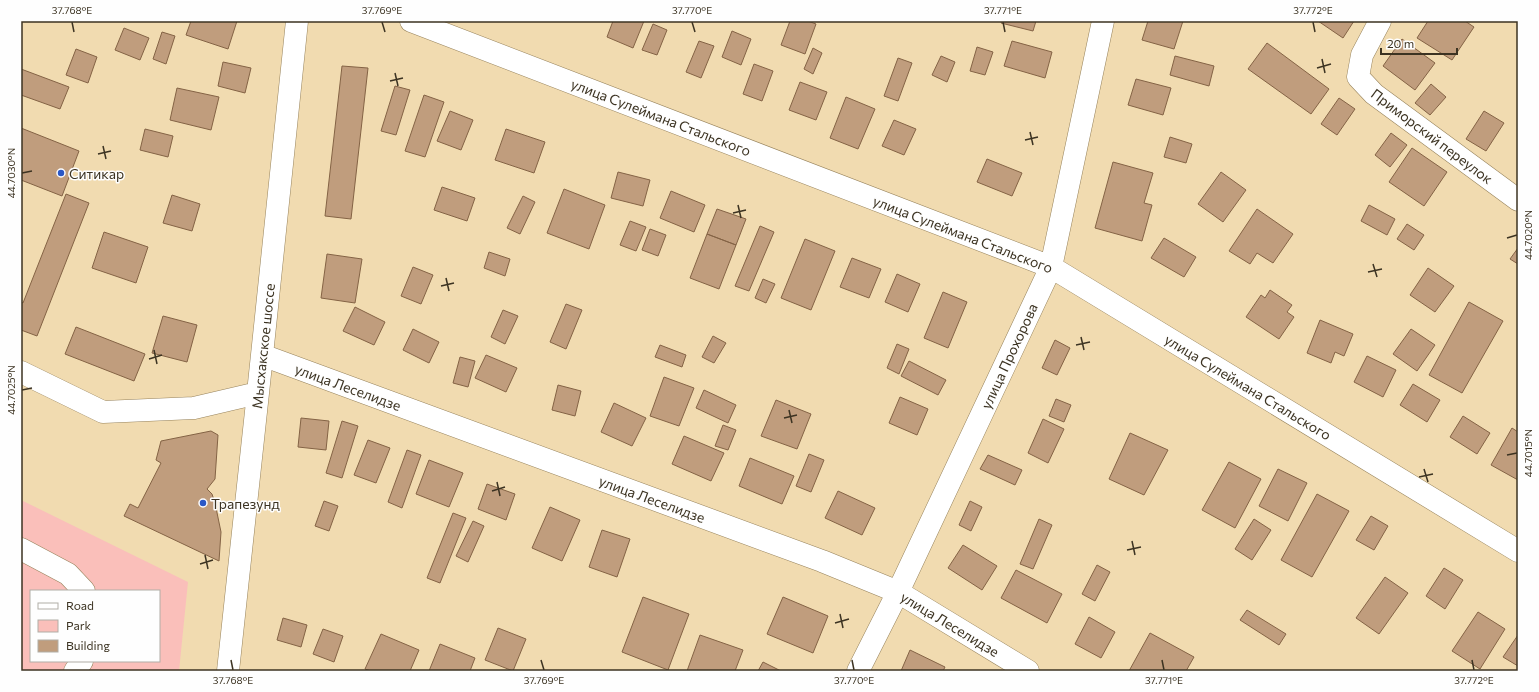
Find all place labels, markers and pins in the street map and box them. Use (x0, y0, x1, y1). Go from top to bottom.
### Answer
place label: Ситикар (69, 165, 124, 182)
marker: Ситикар (56, 168, 66, 178)
place label: Трапезунд (211, 495, 280, 512)
marker: Трапезунд (198, 498, 208, 508)

